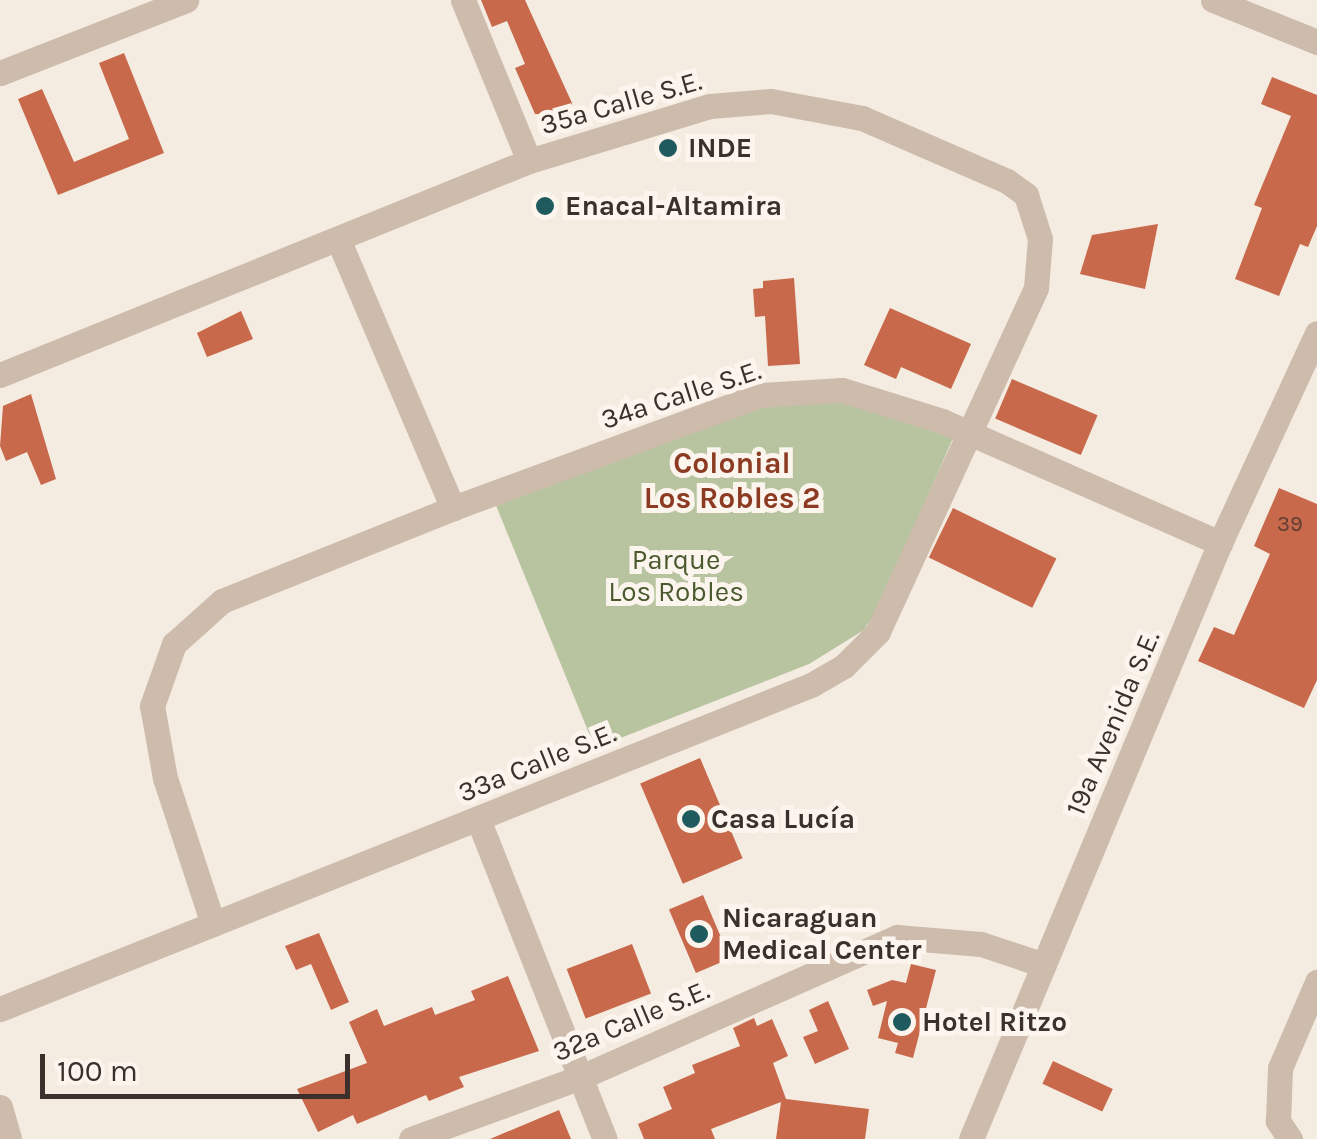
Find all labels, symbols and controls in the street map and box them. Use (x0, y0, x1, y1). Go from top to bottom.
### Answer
street label: 35a Calle S.E. (536, 64, 706, 142)
place label: INDE (688, 131, 752, 165)
marker: INDE (657, 137, 679, 159)
place label: Enacal-Altamira (565, 189, 782, 223)
marker: Enacal-Altamira (534, 195, 556, 217)
street label: 34a Calle S.E. (597, 353, 765, 437)
district label: Colonial Los Robles 2 (644, 445, 820, 516)
house number: 39 (1277, 512, 1303, 538)
park label: Parque Los Robles (608, 543, 744, 609)
street label: 19a Avenida S.E. (1059, 625, 1167, 821)
street label: 33a Calle S.E. (453, 716, 621, 810)
place label: Casa Lucía (711, 802, 855, 836)
marker: Casa Lucía (680, 808, 702, 830)
place label: Nicaraguan Medical Center (722, 901, 921, 967)
marker: Nicaraguan Medical Center (686, 921, 712, 947)
street label: 32a Calle S.E. (548, 973, 714, 1069)
place label: Hotel Ritzo (922, 1005, 1067, 1039)
marker: Hotel Ritzo (891, 1011, 913, 1033)
scale bar (45, 1034, 355, 1096)
text: 100 m (57, 1053, 138, 1089)

